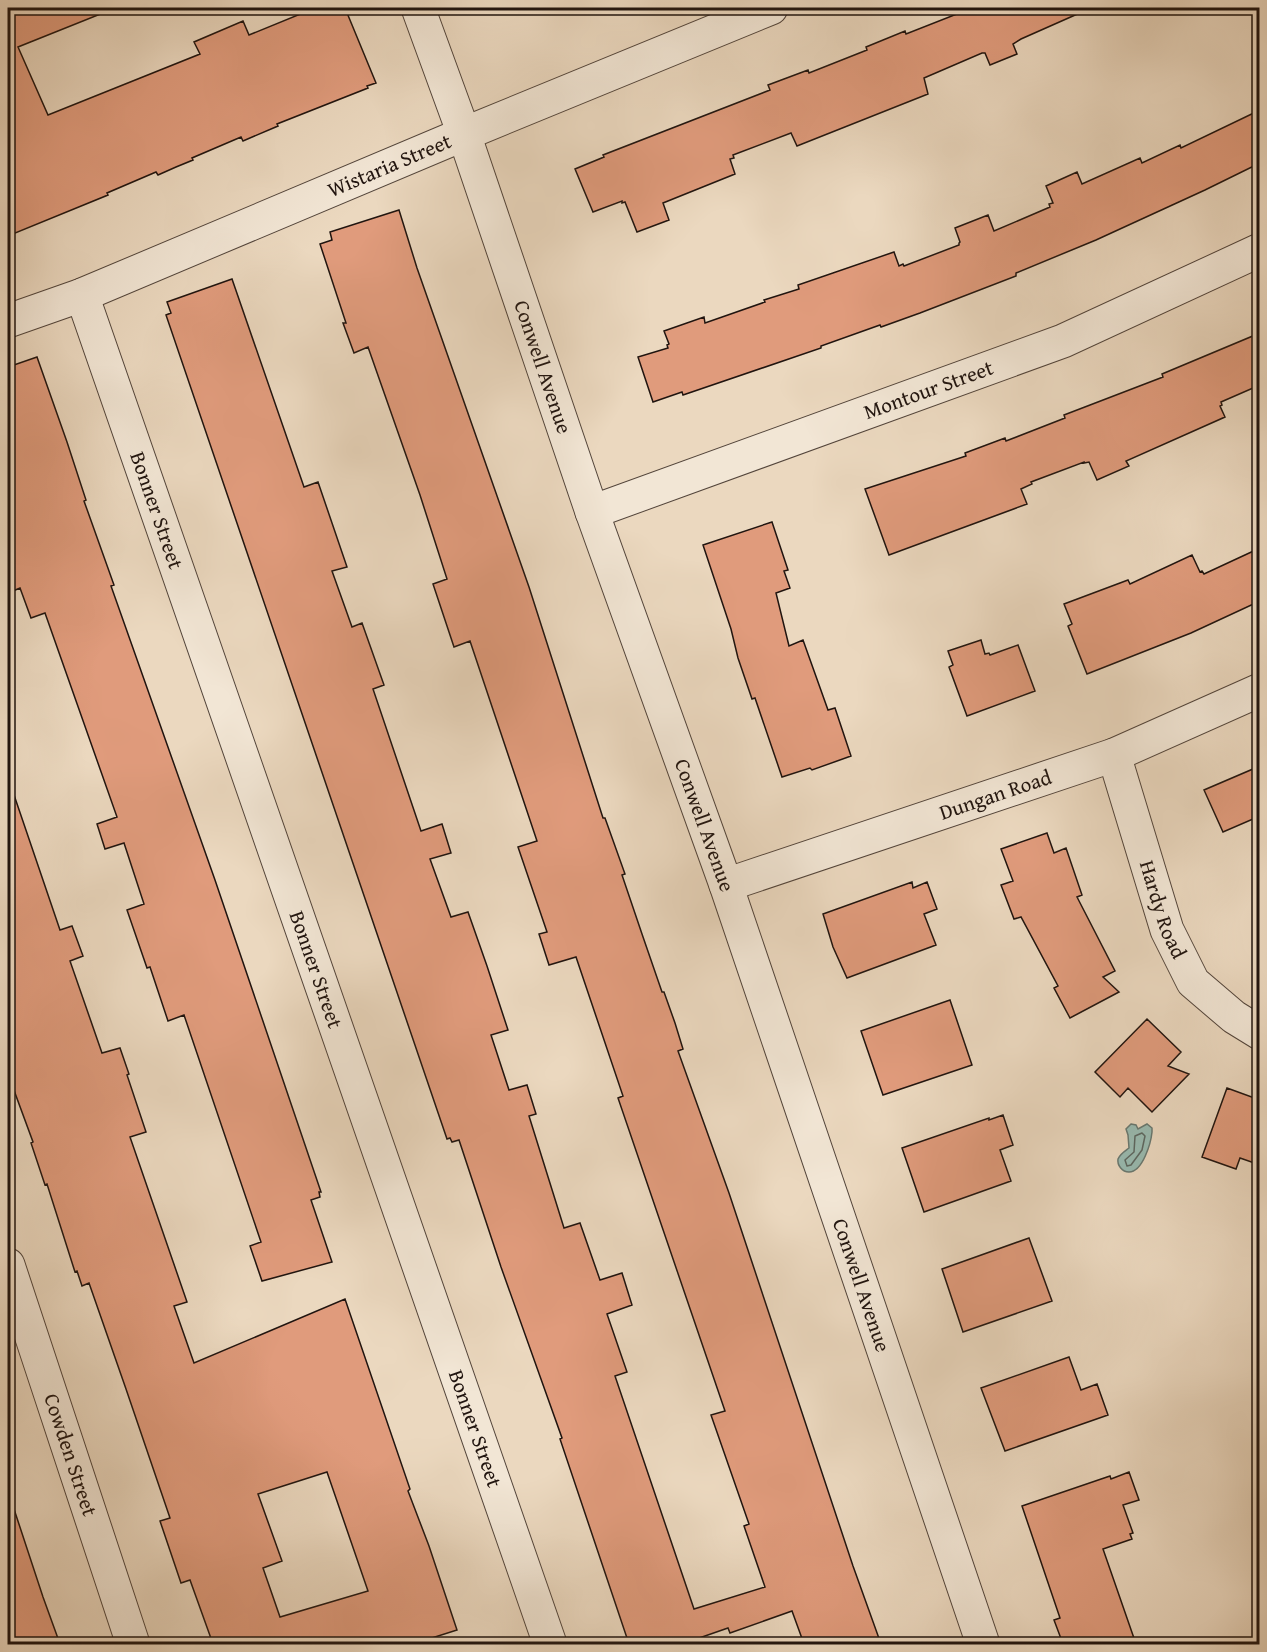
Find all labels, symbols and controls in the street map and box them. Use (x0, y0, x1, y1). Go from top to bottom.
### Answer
street label: Wistaria Street (322, 125, 456, 205)
street label: Conwell Avenue (506, 296, 580, 438)
street label: Montour Street (859, 351, 998, 427)
street label: Bonner Street (122, 447, 192, 574)
street label: Conwell Avenue (667, 754, 743, 896)
street label: Dungan Road (935, 761, 1056, 828)
street label: Hardy Road (1132, 856, 1195, 965)
street label: Bonner Street (282, 906, 351, 1033)
street label: Conwell Avenue (825, 1214, 899, 1356)
street label: Bonner Street (441, 1366, 511, 1492)
street label: Cowden Street (36, 1389, 106, 1521)

